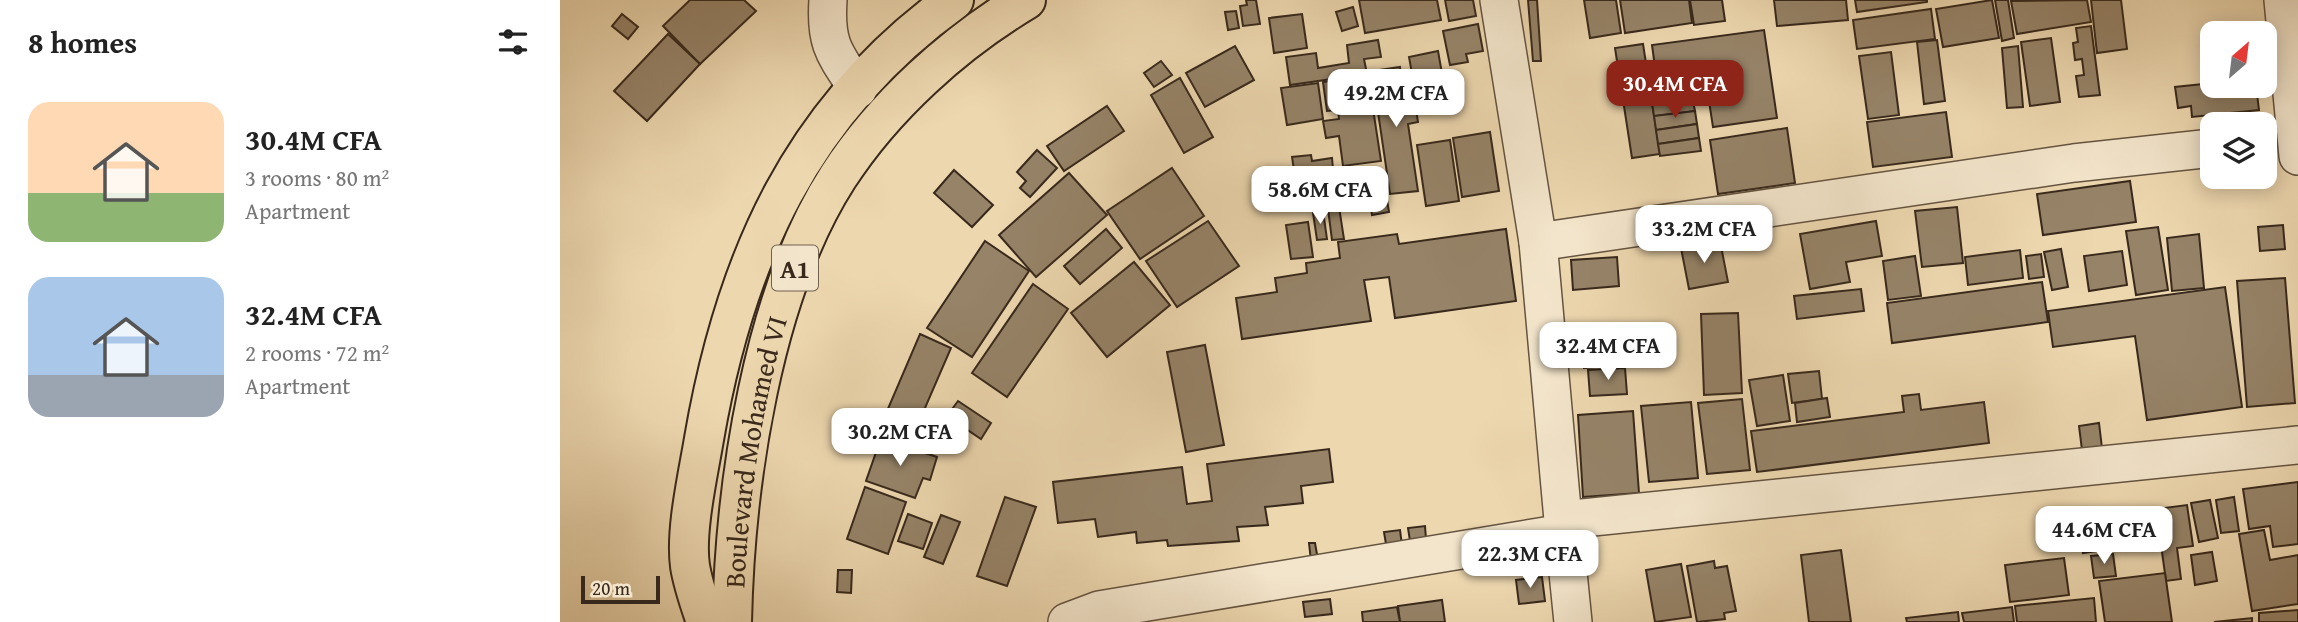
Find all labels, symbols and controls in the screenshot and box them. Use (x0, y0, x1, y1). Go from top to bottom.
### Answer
text: 8 homes (28, 20, 137, 64)
north arrow (2200, 21, 2277, 98)
map controls (2200, 21, 2277, 189)
icon: filters (494, 23, 532, 61)
pin: 30.4M CFA (1595, 60, 1755, 120)
text: 30.4M CFA (1622, 66, 1728, 99)
pin: 49.2M CFA (1316, 69, 1476, 129)
text: 49.2M CFA (1343, 75, 1449, 108)
button: layers (2200, 112, 2277, 189)
text: 30.4M CFA (245, 117, 382, 161)
icon: home (84, 130, 168, 214)
text: 3 rooms · 80 m² (245, 161, 389, 194)
pin: 58.6M CFA (1240, 166, 1400, 226)
text: 58.6M CFA (1267, 172, 1373, 205)
text: Apartment (245, 194, 350, 227)
pin: 33.2M CFA (1624, 205, 1784, 265)
text: 33.2M CFA (1651, 211, 1757, 244)
road number: A1 (772, 246, 818, 290)
text: 32.4M CFA (245, 292, 382, 336)
icon: home (84, 305, 168, 389)
street label: Boulevard Mohamed VI (713, 310, 796, 589)
pin: 32.4M CFA (1528, 322, 1688, 382)
text: 32.4M CFA (1555, 328, 1661, 361)
text: 2 rooms · 72 m² (245, 336, 389, 369)
text: Apartment (245, 369, 350, 402)
pin: 30.2M CFA (820, 408, 980, 468)
text: 30.2M CFA (847, 414, 953, 447)
pin: 44.6M CFA (2024, 506, 2184, 566)
text: 44.6M CFA (2051, 512, 2157, 545)
pin: 22.3M CFA (1450, 530, 1610, 590)
text: 22.3M CFA (1477, 536, 1583, 569)
scale bar (581, 573, 660, 605)
text: 20 m (592, 574, 630, 602)

